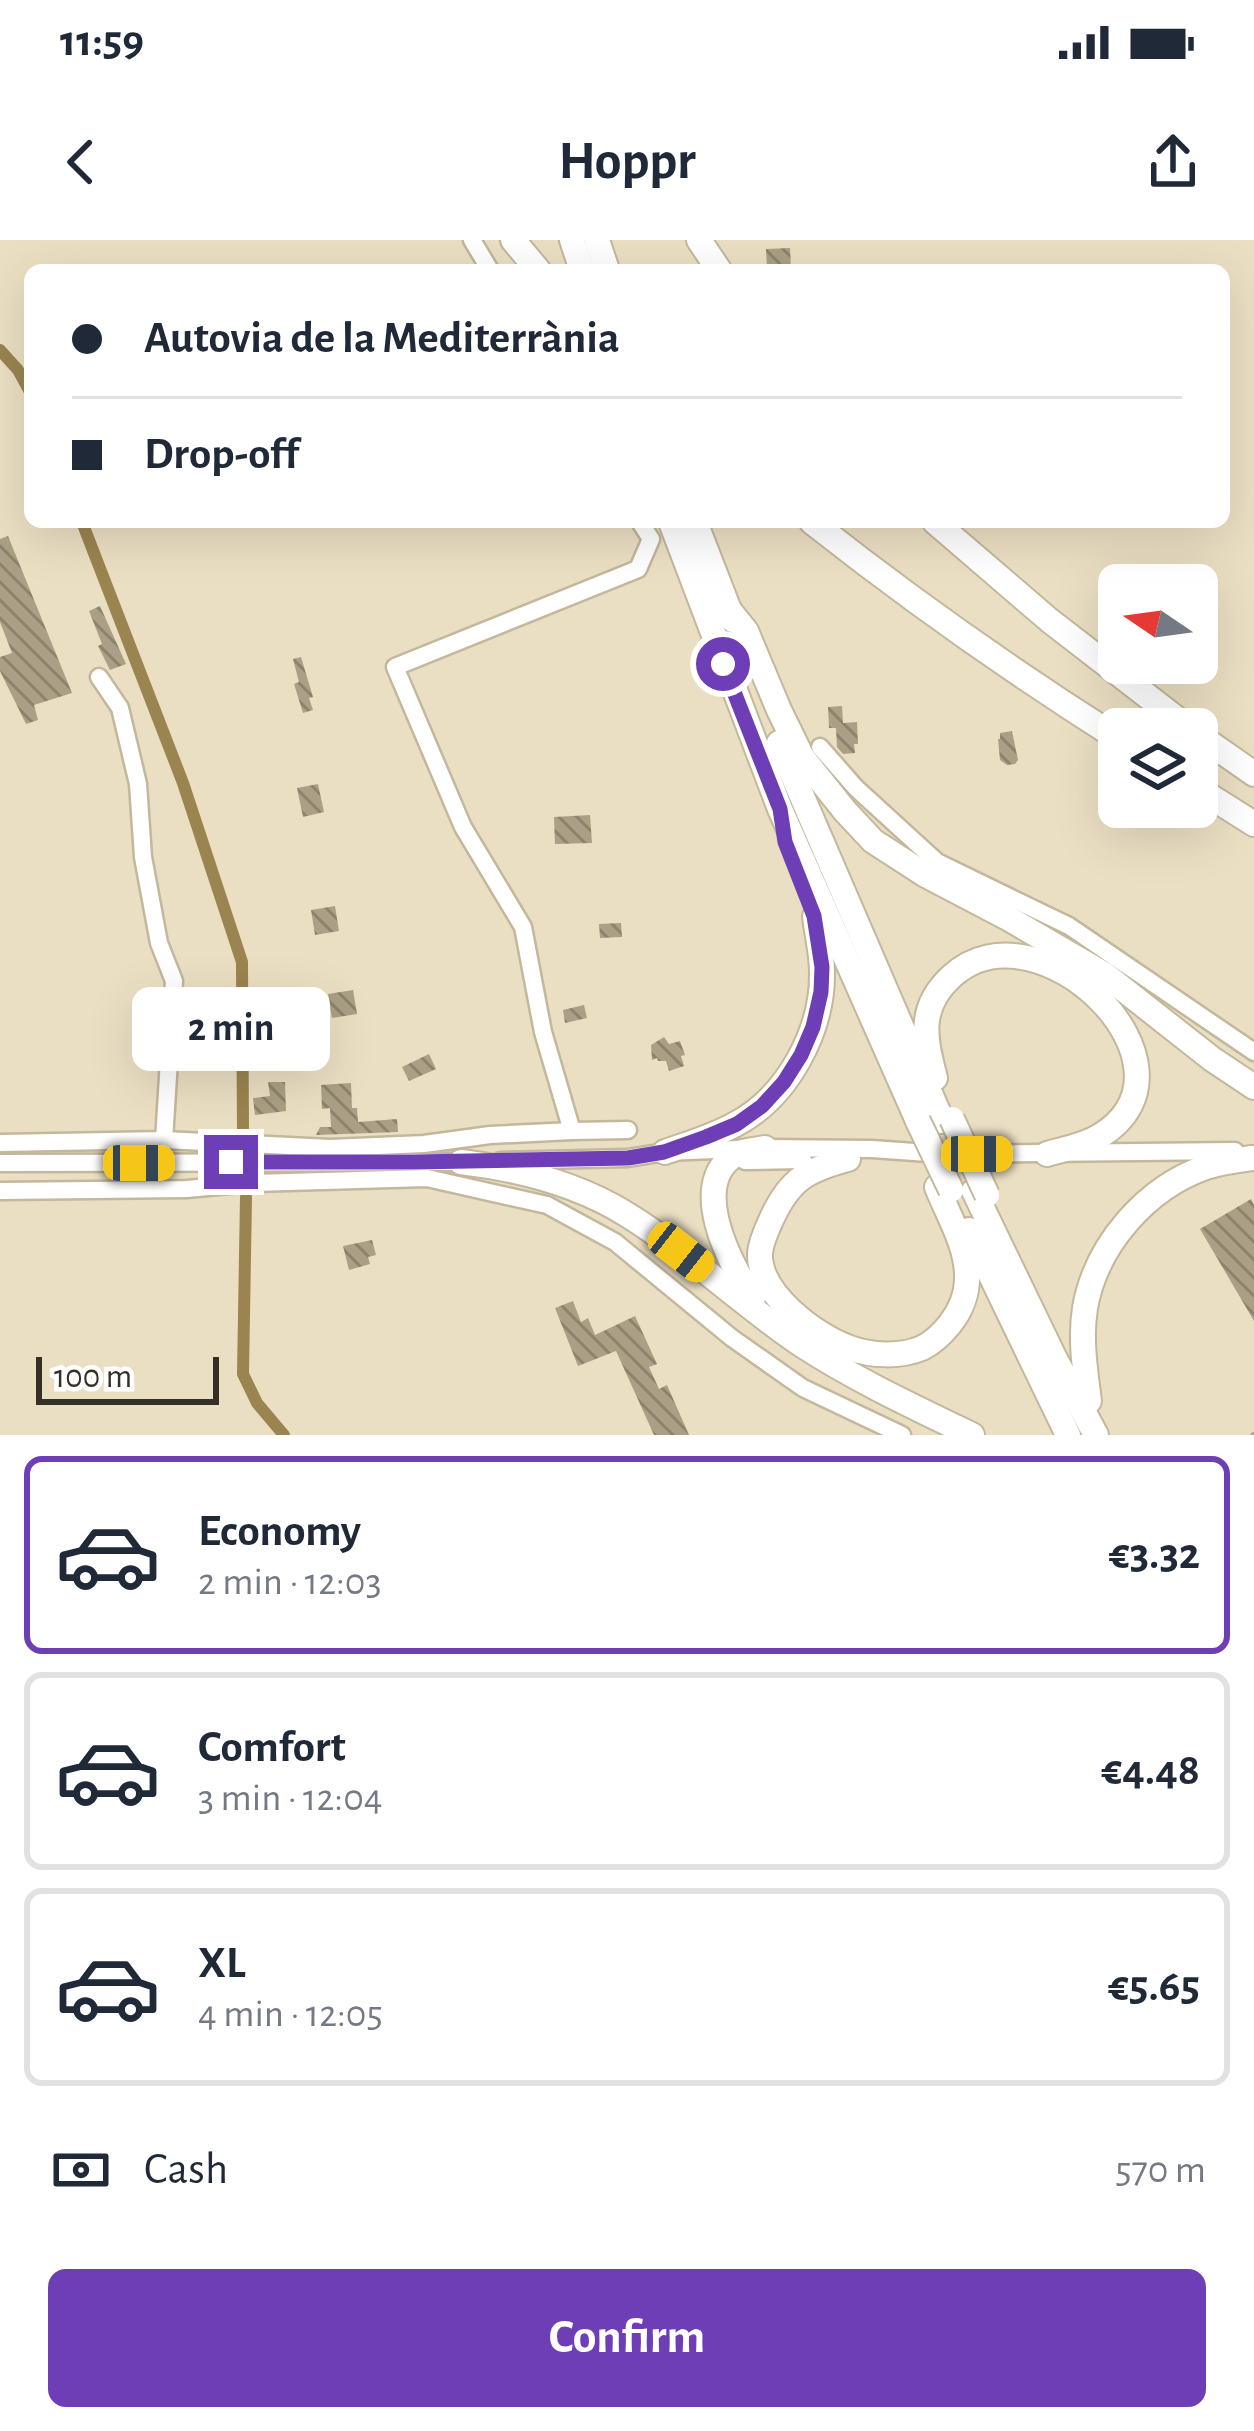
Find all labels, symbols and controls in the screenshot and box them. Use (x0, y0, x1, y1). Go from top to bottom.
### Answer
text: 11:59 (60, 19, 144, 64)
icon: back (48, 129, 114, 195)
icon: share (1140, 129, 1206, 195)
text: Hoppr (558, 135, 696, 189)
text: Autovia de la Mediterrània (144, 316, 620, 361)
text: Drop-off (144, 432, 299, 477)
north arrow (1098, 564, 1218, 684)
map controls (1098, 564, 1218, 828)
route start (696, 637, 750, 691)
button: layers (1098, 708, 1218, 828)
callout: 2 min (132, 988, 330, 1072)
text: 2 min (188, 1009, 274, 1048)
route end (204, 1135, 258, 1189)
car (941, 1136, 1013, 1172)
car (103, 1145, 175, 1181)
car (642, 1216, 720, 1288)
scale bar (36, 1351, 219, 1404)
text: 100 m (54, 1361, 132, 1394)
icon: car (54, 1501, 162, 1609)
text: Economy (198, 1509, 361, 1554)
text: €3.32 (1109, 1532, 1200, 1577)
text: 2 min · 12:03 (198, 1563, 382, 1602)
icon: car (54, 1717, 162, 1825)
text: Comfort (198, 1725, 346, 1770)
text: €4.48 (1101, 1748, 1200, 1793)
text: 3 min · 12:04 (198, 1779, 383, 1818)
icon: car (54, 1933, 162, 2041)
text: XL (198, 1941, 246, 1986)
text: €5.65 (1108, 1964, 1200, 2009)
text: 4 min · 12:05 (198, 1995, 383, 2034)
icon: cash (48, 2137, 114, 2203)
text: Cash (144, 2147, 228, 2192)
text: 570 m (1115, 2151, 1206, 2190)
button: Confirm (48, 2269, 1206, 2407)

